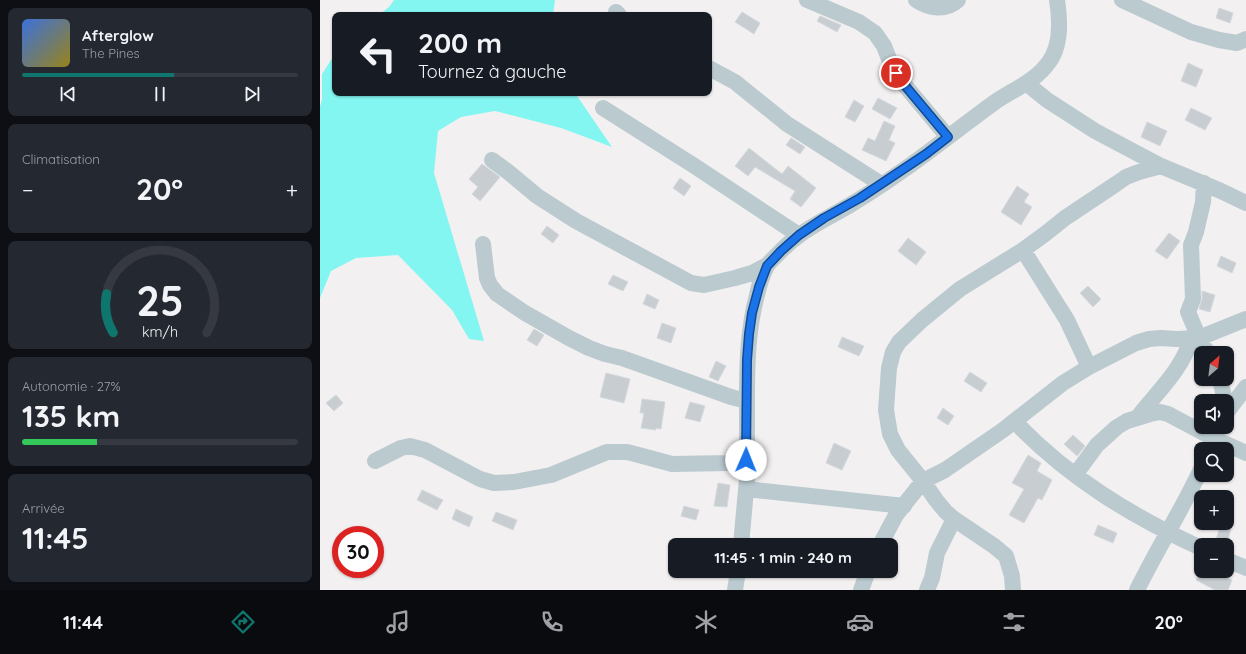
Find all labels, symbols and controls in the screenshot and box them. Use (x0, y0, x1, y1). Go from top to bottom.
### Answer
text: 200 m (418, 25, 502, 60)
text: Afterglow (82, 26, 154, 45)
icon: left (352, 28, 404, 80)
text: The Pines (82, 45, 140, 61)
pin (879, 56, 913, 90)
text: Tournez à gauche (418, 60, 567, 83)
icon: arrive (885, 62, 907, 84)
icon: previous (57, 83, 79, 105)
icon: pause (149, 83, 171, 105)
icon: next (241, 83, 263, 105)
text: Climatisation (22, 151, 100, 167)
text: 20° (136, 170, 183, 208)
text: − (22, 176, 33, 204)
text: + (286, 176, 298, 204)
text: 25 (136, 274, 184, 326)
text: km/h (142, 323, 178, 341)
north arrow (1194, 346, 1234, 386)
map controls (1194, 346, 1234, 578)
text: Autonomie · 27% (22, 378, 121, 394)
button: sound (1194, 394, 1234, 434)
text: 135 km (22, 397, 120, 435)
position arrow (725, 439, 767, 481)
button: search (1194, 442, 1234, 482)
button: + (1194, 490, 1234, 530)
text: Arrivée (22, 500, 65, 516)
text: 11:45 (22, 519, 88, 557)
speed limit sign: 30 (332, 526, 384, 578)
button: − (1194, 538, 1234, 578)
text: 11:45 · 1 min · 240 m (714, 548, 852, 567)
icon: directions (229, 608, 257, 636)
icon: music (384, 608, 412, 636)
icon: phone (538, 608, 566, 636)
icon: climate (692, 608, 720, 636)
icon: car (846, 608, 874, 636)
icon: filters (1000, 608, 1028, 636)
text: 11:44 (63, 611, 103, 634)
text: 20° (1155, 611, 1183, 634)

